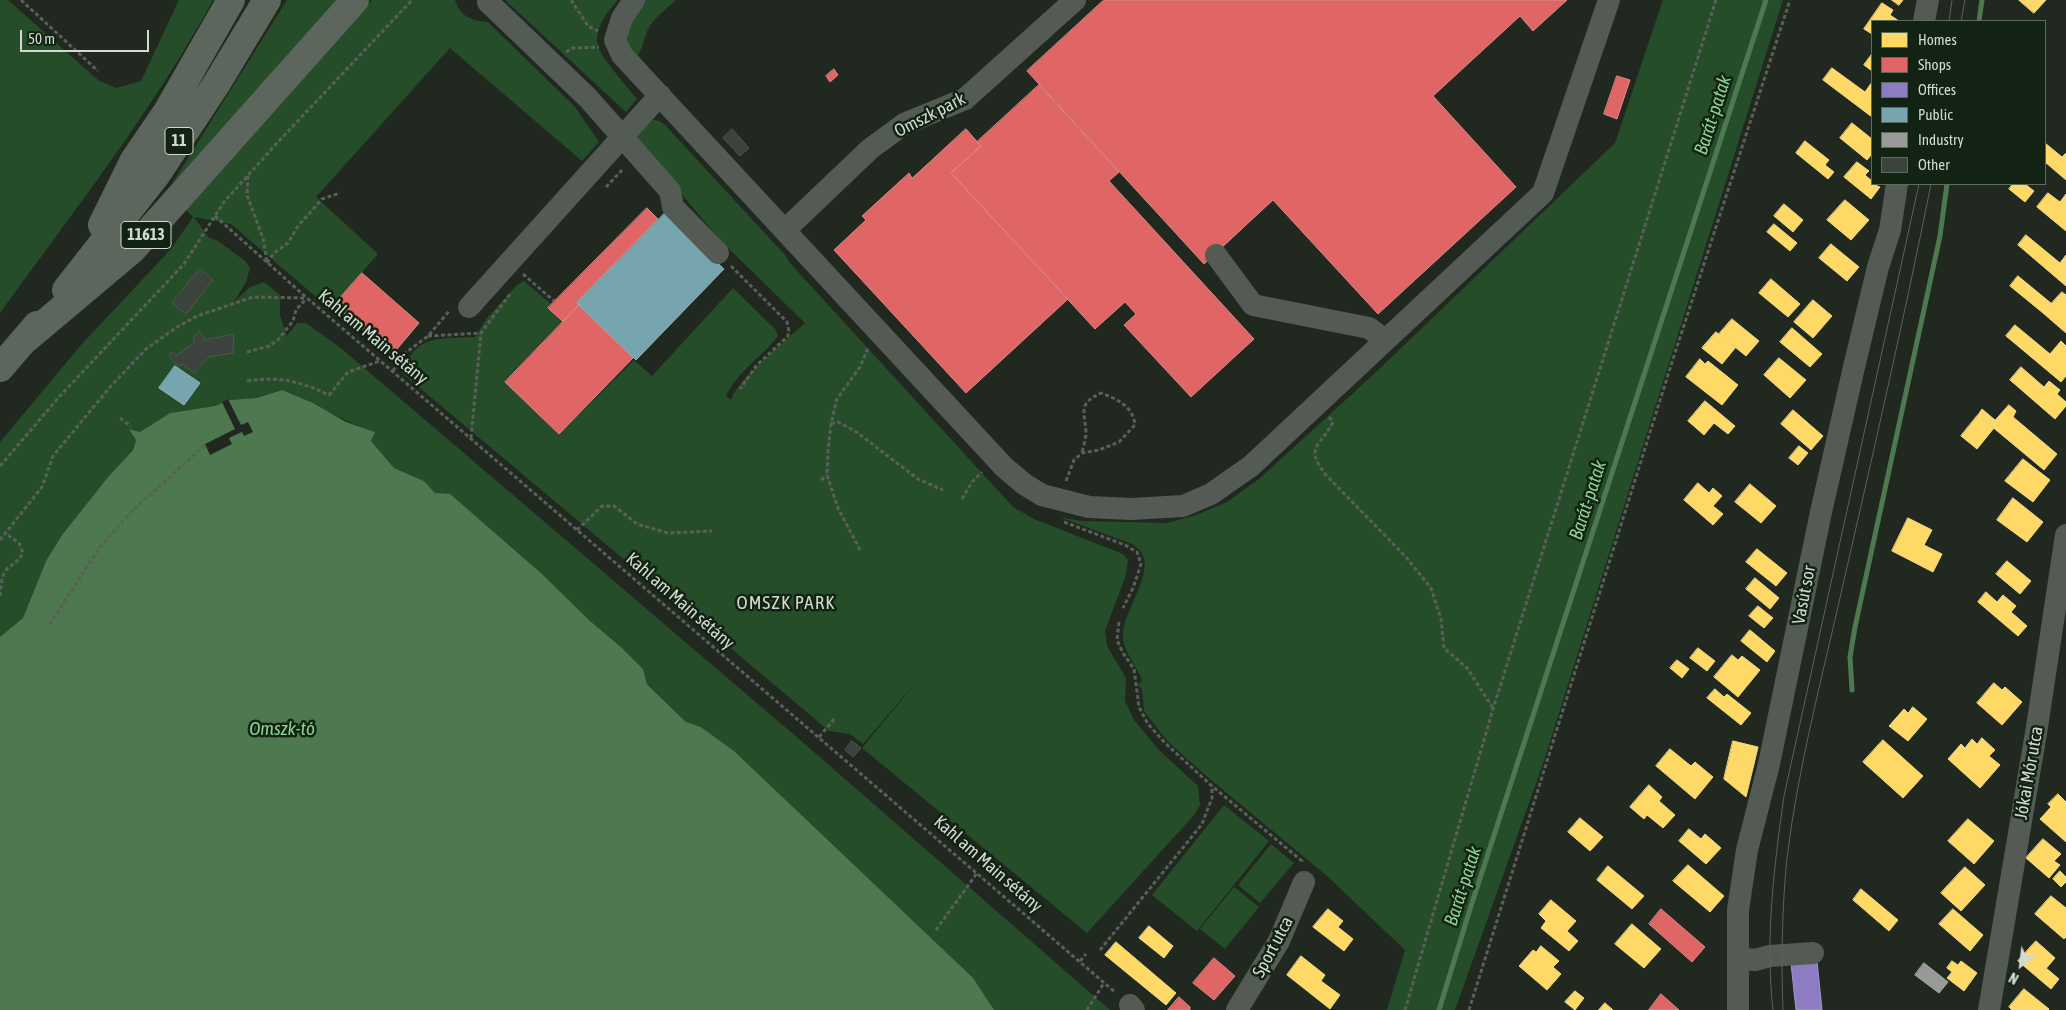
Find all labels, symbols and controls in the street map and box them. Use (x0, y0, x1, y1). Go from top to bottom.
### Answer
scale bar (22, 20, 151, 52)
legend (1871, 20, 2046, 185)
text: 50 m (28, 30, 55, 47)
text: Homes (1918, 31, 1957, 48)
text: Shops (1918, 56, 1951, 73)
water label: Barát-patak (1689, 72, 1737, 158)
text: Offices (1918, 81, 1956, 98)
street label: Omszk park (891, 88, 969, 142)
text: Public (1918, 106, 1953, 123)
road number: 11 (165, 128, 193, 154)
text: Industry (1918, 131, 1964, 148)
text: Other (1918, 156, 1950, 173)
road number: 11613 (121, 222, 171, 248)
street label: Kahl am Main sétány (314, 285, 432, 389)
water label: Barát-patak (1564, 457, 1612, 543)
street label: Kahl am Main sétány (621, 548, 739, 654)
street label: Vasút sor (1788, 564, 1820, 626)
district label: OMSZK PARK (735, 592, 837, 614)
water label: Omszk-tó (249, 718, 315, 740)
street label: Jókai Mór utca (2010, 725, 2048, 821)
street label: Kahl am Main sétány (929, 811, 1047, 917)
water label: Barát-patak (1439, 843, 1487, 929)
street label: Sport utca (1248, 913, 1298, 981)
north arrow (1996, 940, 2046, 990)
text: N (2006, 969, 2021, 987)

